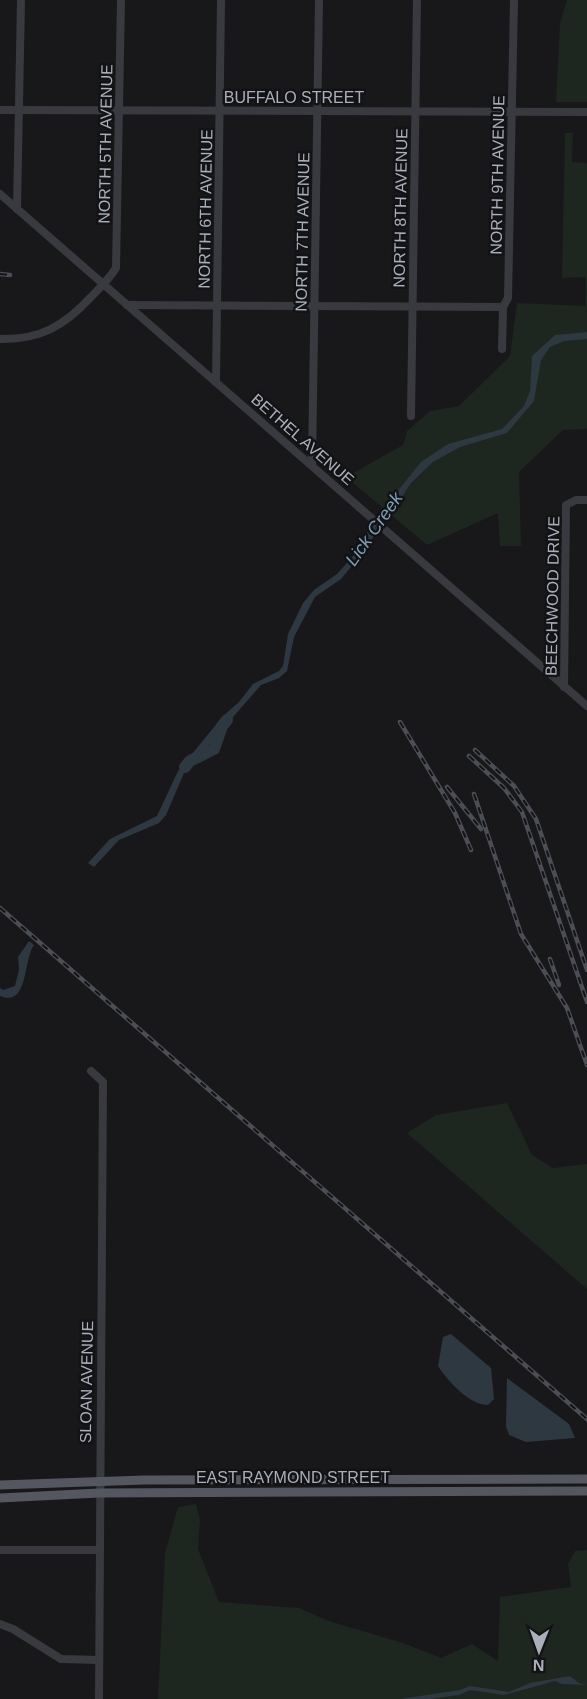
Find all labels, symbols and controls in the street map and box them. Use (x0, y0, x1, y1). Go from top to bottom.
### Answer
street label: NORTH 5TH AVENUE (96, 64, 115, 224)
street label: BUFFALO STREET (224, 89, 364, 106)
street label: NORTH 9TH AVENUE (488, 95, 507, 255)
street label: NORTH 8TH AVENUE (391, 128, 410, 288)
street label: NORTH 6TH AVENUE (196, 129, 215, 289)
street label: NORTH 7TH AVENUE (293, 152, 312, 312)
street label: BETHEL AVENUE (248, 390, 357, 488)
water label: Lick Creek (341, 488, 407, 570)
street label: BEECHWOOD DRIVE (543, 516, 562, 676)
street label: SLOAN AVENUE (77, 1321, 96, 1443)
street label: EAST RAYMOND STREET (196, 1469, 390, 1486)
north arrow (509, 1621, 569, 1681)
text: N (533, 1657, 545, 1674)

